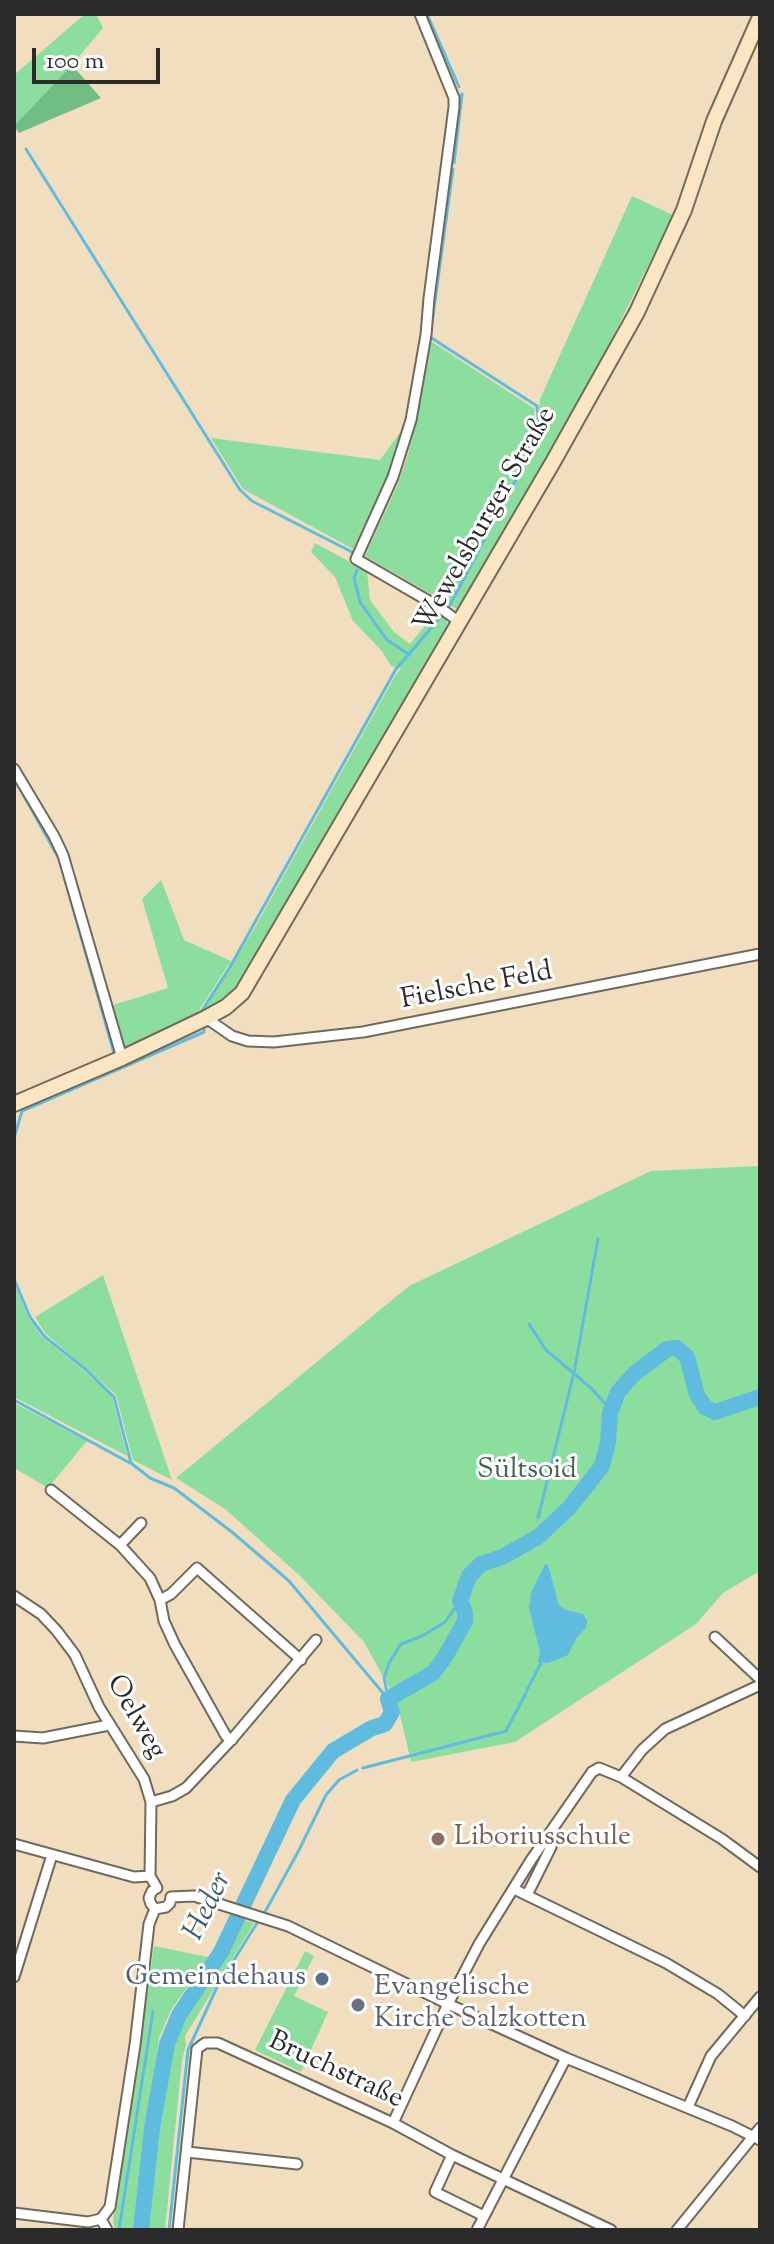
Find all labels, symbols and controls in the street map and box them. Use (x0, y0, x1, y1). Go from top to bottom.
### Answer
scale bar (36, 32, 164, 82)
text: 100 m (46, 45, 104, 79)
street label: Wewelsburger Straße (409, 402, 565, 640)
street label: Fielsche Feld (398, 957, 556, 1019)
park label: Sültsoid (477, 1455, 577, 1489)
street label: Oelweg (97, 1670, 171, 1766)
place label: Liboriusschule (454, 1822, 631, 1856)
marker: Liboriusschule (429, 1830, 447, 1848)
water label: Heder (178, 1867, 242, 1947)
place label: Gemeindehaus (125, 1962, 306, 1996)
marker: Gemeindehaus (313, 1970, 331, 1988)
place label: Evangelische Kirche Salzkotten (374, 1972, 587, 2038)
marker: Evangelische Kirche Salzkotten (349, 1996, 367, 2014)
street label: Bruchstraße (262, 2026, 408, 2118)

